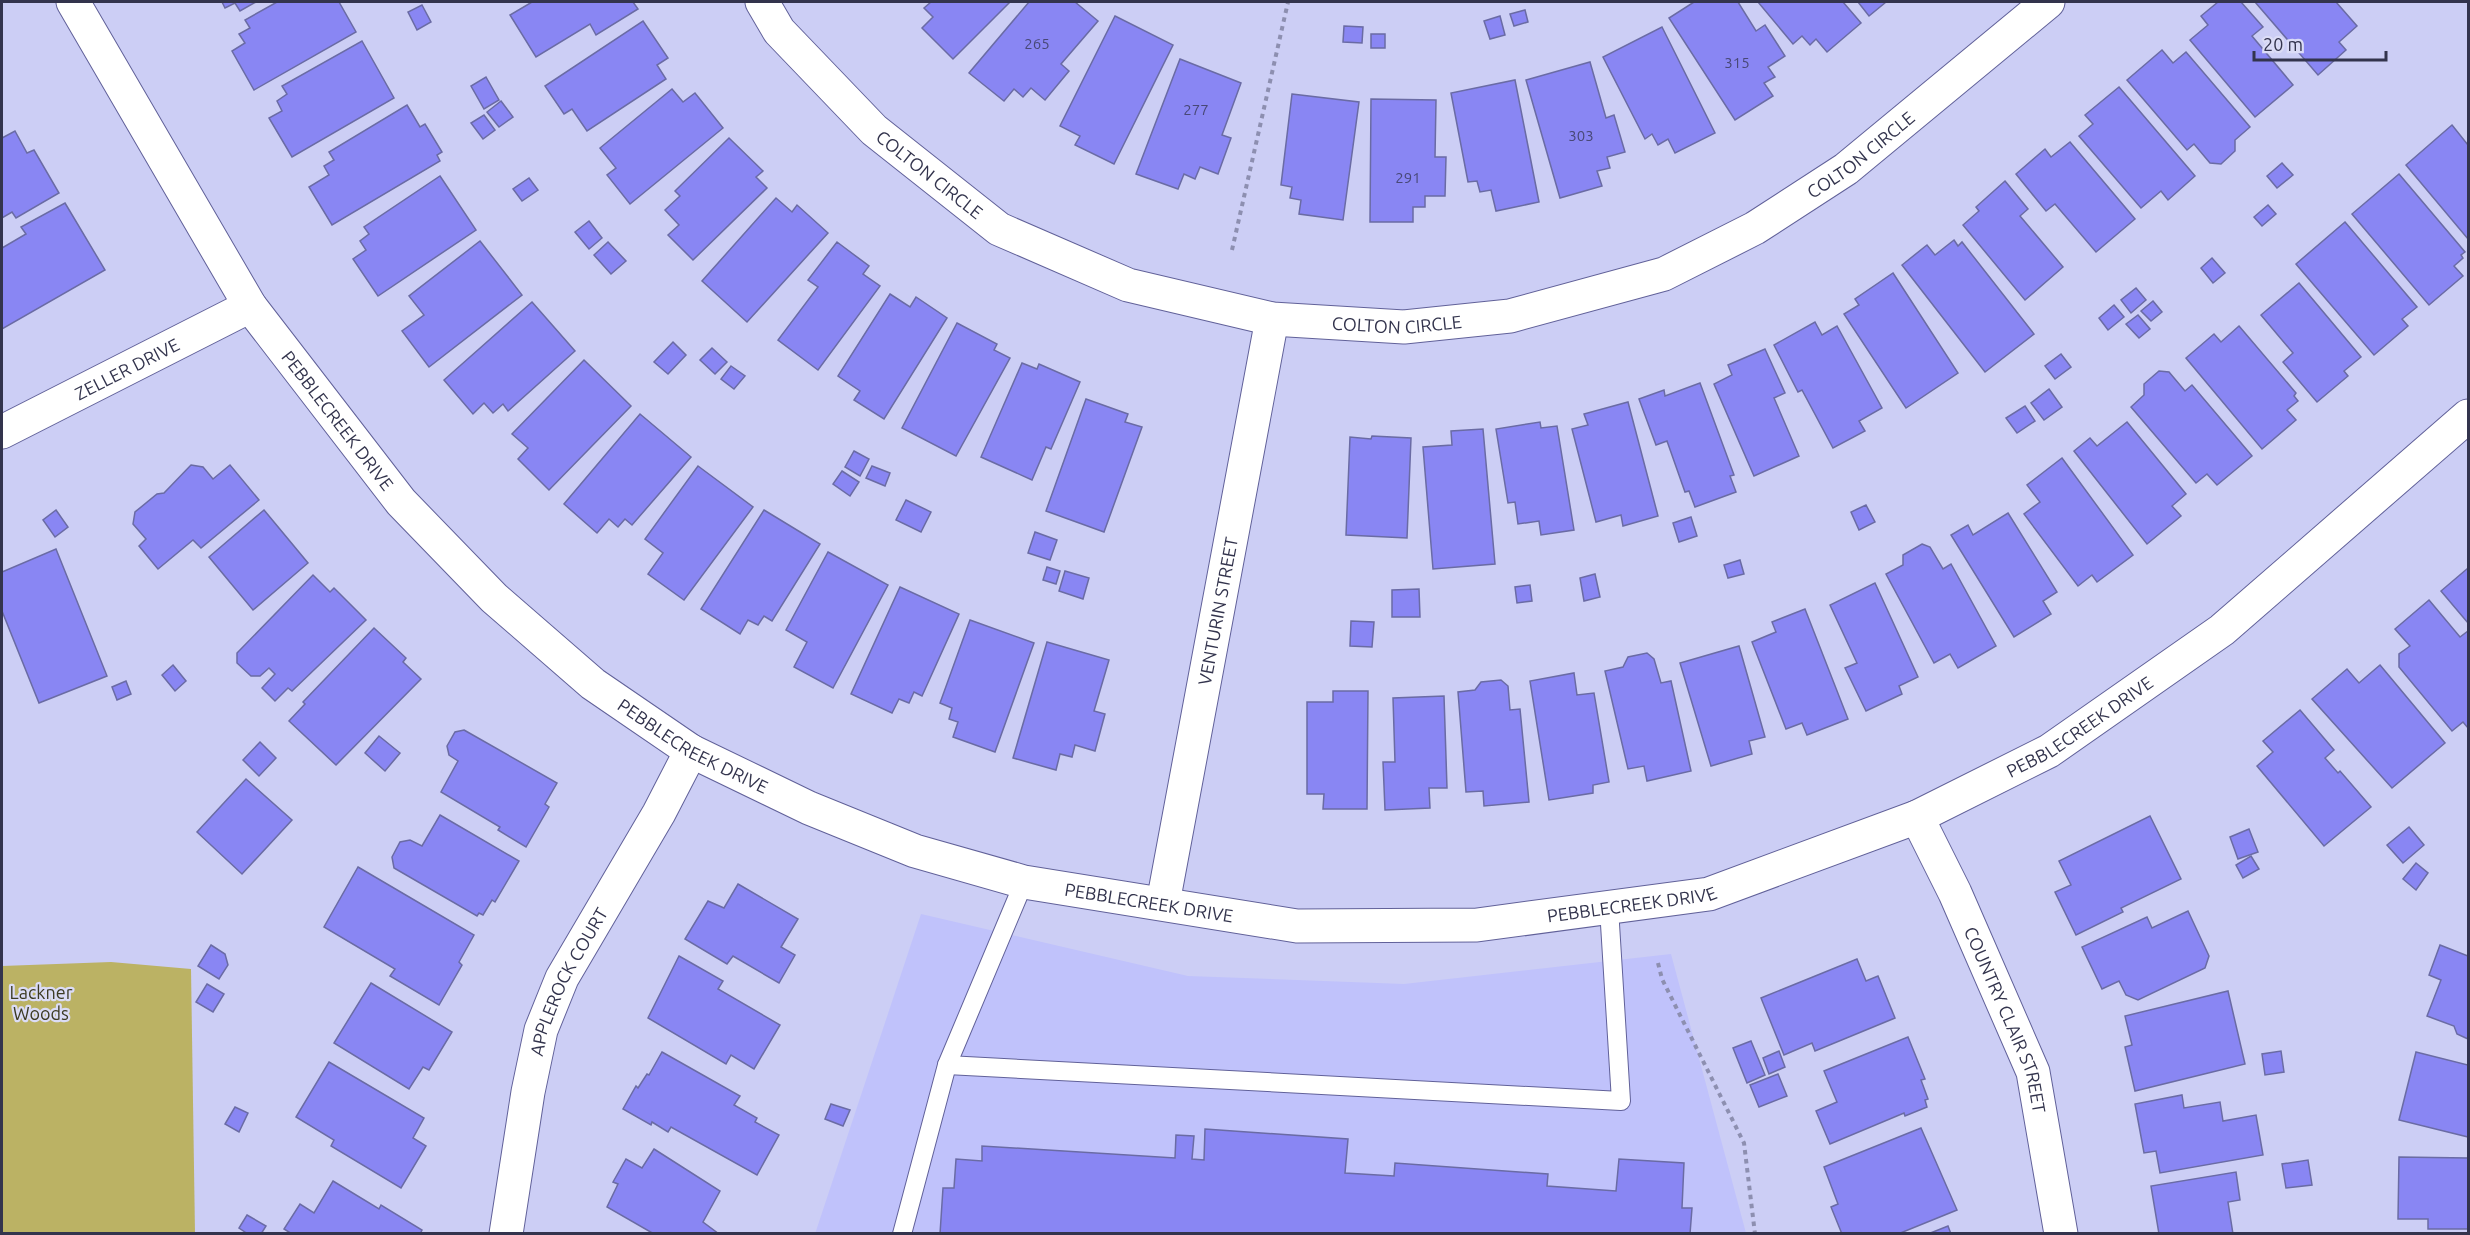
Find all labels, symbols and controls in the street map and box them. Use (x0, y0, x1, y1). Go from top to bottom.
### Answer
scale bar (2254, 24, 2386, 62)
text: 20 m (2263, 34, 2303, 54)
house number: 265 (1024, 35, 1050, 52)
house number: 315 (1724, 54, 1750, 71)
house number: 277 (1183, 101, 1209, 118)
street label: COLTON CIRCLE (1803, 107, 1918, 202)
street label: COLTON CIRCLE (873, 126, 987, 222)
house number: 303 (1568, 127, 1594, 144)
house number: 291 (1395, 169, 1421, 186)
street label: COLTON CIRCLE (1331, 311, 1463, 337)
street label: ZELLER DRIVE (71, 334, 182, 403)
street label: PEBBLECREEK DRIVE (278, 347, 398, 494)
street label: VENTURIN STREET (1194, 535, 1241, 687)
street label: PEBBLECREEK DRIVE (2003, 672, 2156, 781)
street label: PEBBLECREEK DRIVE (614, 694, 771, 797)
street label: PEBBLECREEK DRIVE (1063, 879, 1235, 926)
street label: PEBBLECREEK DRIVE (1546, 882, 1719, 926)
street label: APPLEROCK COURT (526, 904, 611, 1058)
street label: COUNTRY CLAIR STREET (1961, 923, 2050, 1114)
park label: Lackner Woods (10, 982, 73, 1023)

